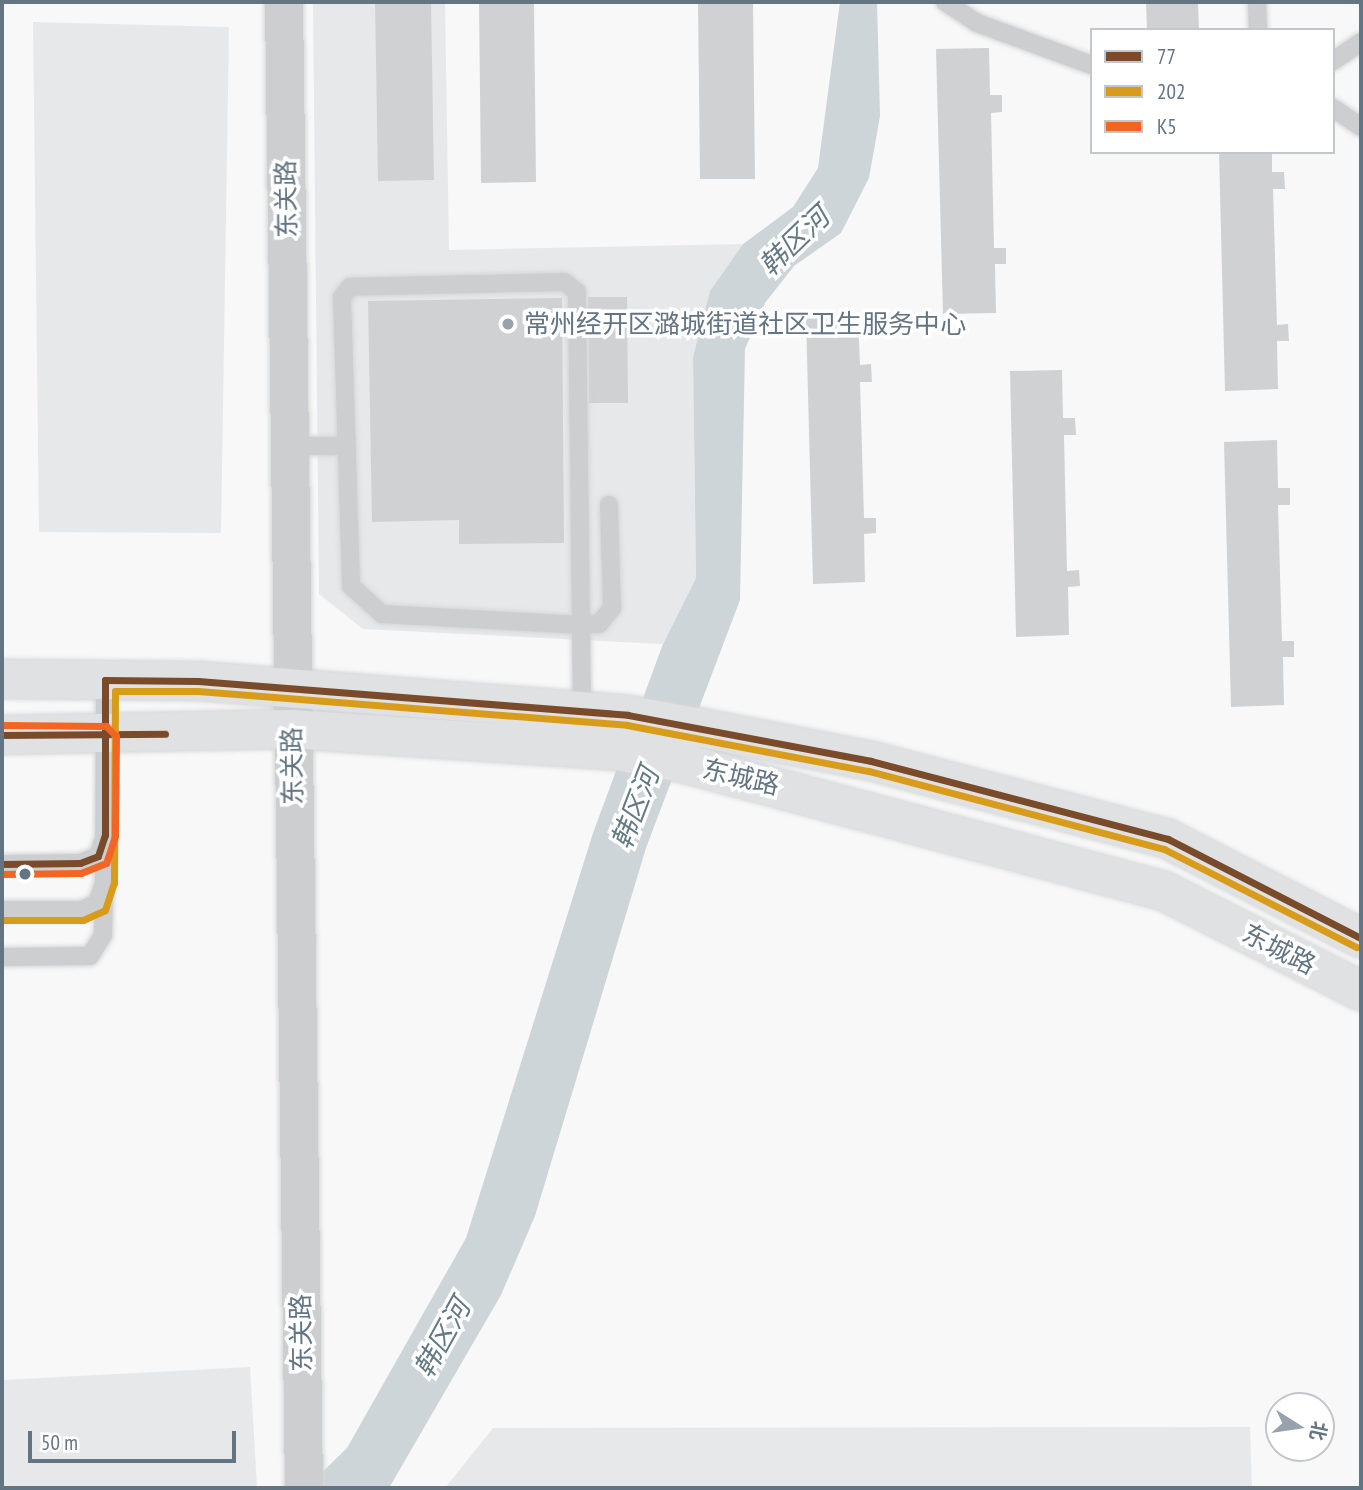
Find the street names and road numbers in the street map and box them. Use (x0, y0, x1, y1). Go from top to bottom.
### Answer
street label: 东关路 (270, 160, 302, 238)
street label: 东关路 (276, 727, 308, 805)
street label: 东城路 (699, 753, 783, 801)
street label: 东城路 (1237, 917, 1321, 981)
street label: 东关路 (285, 1294, 317, 1372)

